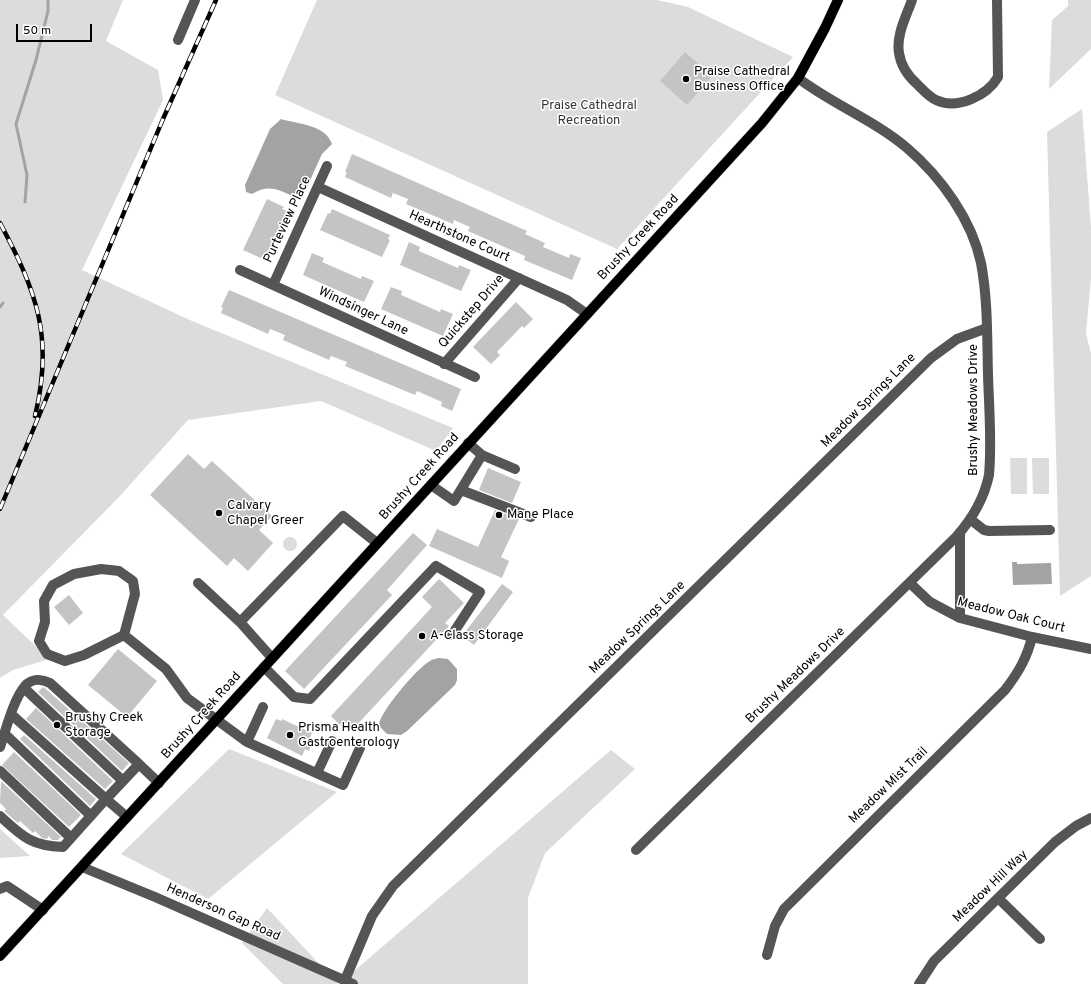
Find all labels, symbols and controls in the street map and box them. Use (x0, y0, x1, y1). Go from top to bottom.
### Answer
scale bar (18, 16, 94, 42)
text: 50 m (23, 23, 51, 39)
place label: Praise Cathedral Business Office (694, 64, 790, 95)
marker: Praise Cathedral Business Office (681, 74, 691, 84)
park label: Praise Cathedral Recreation (541, 98, 637, 129)
street label: Purteview Place (261, 174, 315, 266)
street label: Brushy Creek Road (595, 192, 683, 284)
street label: Hearthstone Court (406, 208, 512, 266)
street label: Quickstep Drive (436, 272, 508, 352)
street label: Windsinger Lane (316, 284, 410, 340)
street label: Brushy Meadows Drive (966, 344, 982, 476)
street label: Meadow Springs Lane (818, 350, 920, 452)
street label: Brushy Creek Road (377, 430, 463, 524)
place label: Calvary Chapel Greer (227, 498, 304, 529)
place label: Mane Place (507, 507, 574, 523)
marker: Calvary Chapel Greer (214, 508, 224, 518)
marker: Mane Place (494, 510, 504, 520)
street label: Meadow Springs Lane (587, 578, 689, 678)
street label: Meadow Oak Court (955, 595, 1067, 637)
street label: Brushy Meadows Drive (743, 624, 849, 728)
place label: A-Class Storage (430, 628, 523, 644)
marker: A-Class Storage (417, 631, 427, 641)
street label: Brushy Creek Road (159, 669, 245, 763)
place label: Brushy Creek Storage (65, 710, 143, 741)
marker: Brushy Creek Storage (52, 720, 62, 730)
place label: Prisma Health Gastroenterology (298, 720, 400, 751)
marker: Prisma Health Gastroenterology (285, 730, 295, 740)
street label: Meadow Mist Trail (846, 744, 932, 828)
street label: Meadow Hill Way (950, 847, 1032, 927)
street label: Henderson Gap Road (164, 881, 282, 945)

